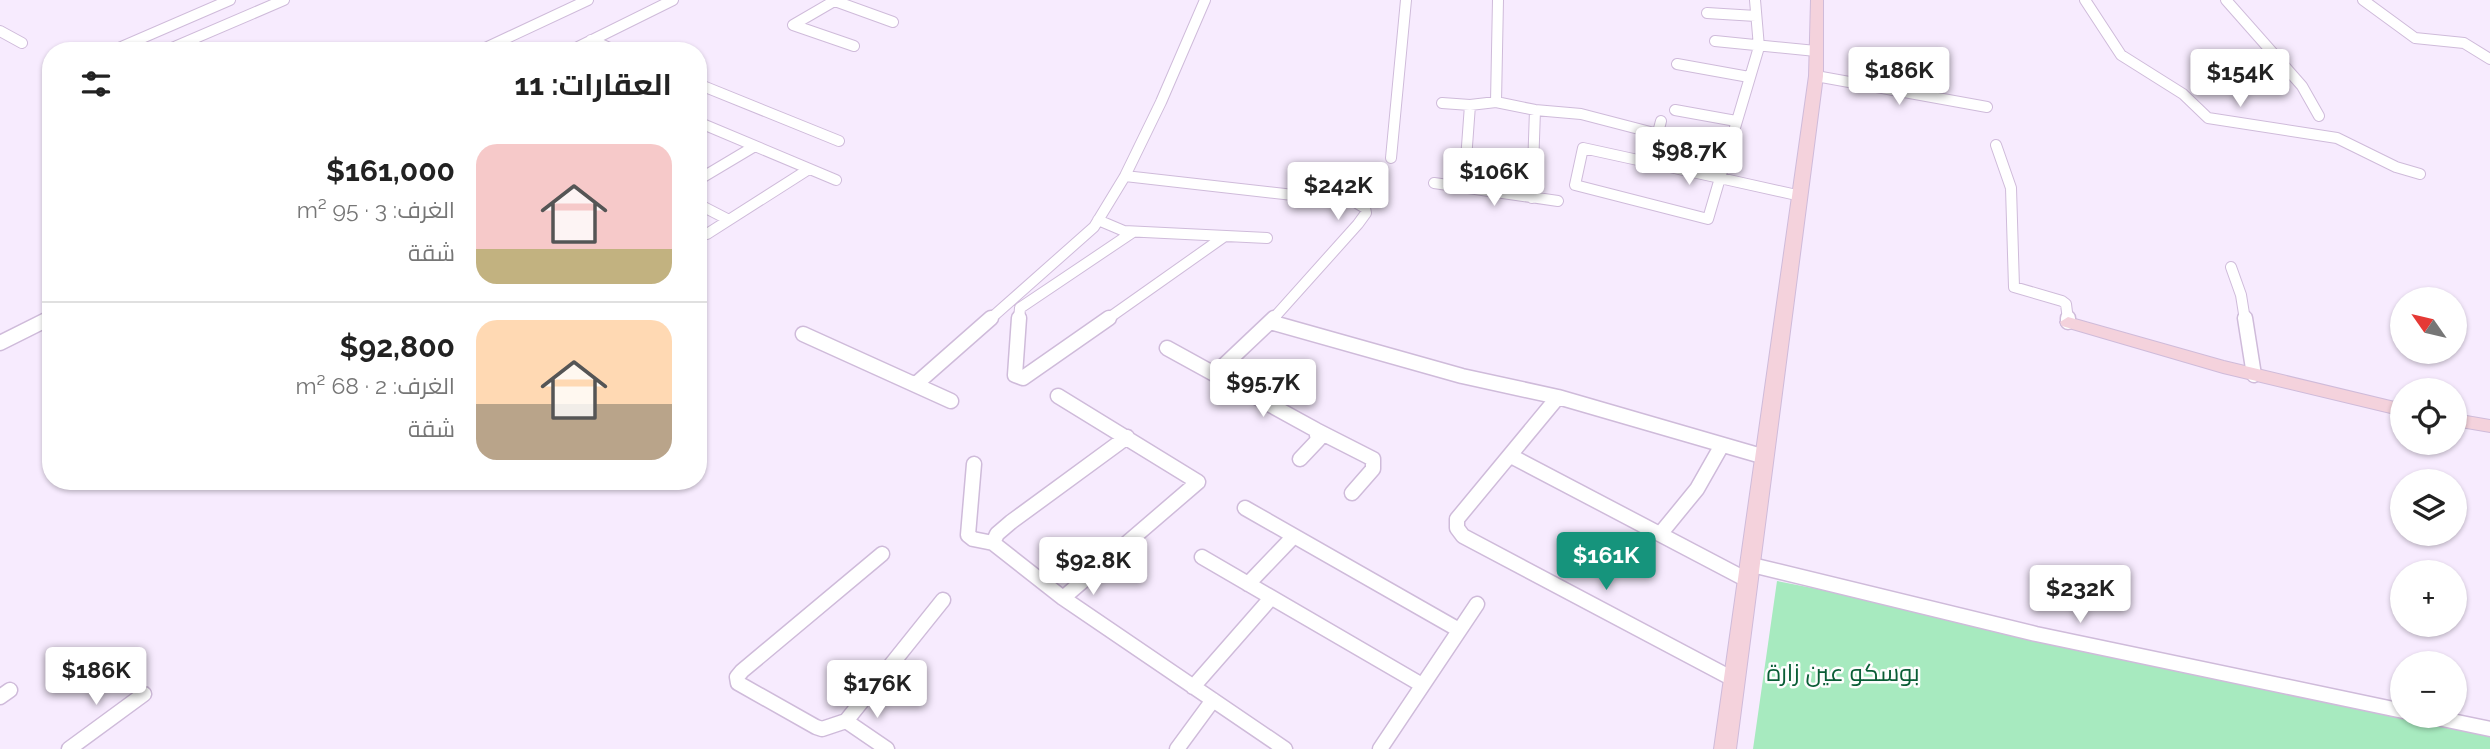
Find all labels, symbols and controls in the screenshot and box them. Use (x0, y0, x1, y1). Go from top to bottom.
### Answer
pin: $186K (1850, 48, 1948, 107)
pin: $154K (2191, 50, 2289, 109)
text: $186K (1864, 56, 1934, 83)
text: $154K (2206, 58, 2274, 85)
icon: filters (77, 65, 115, 103)
text: العقارات: 11 (515, 67, 672, 102)
pin: $98.7K (1632, 128, 1746, 187)
text: $98.7K (1651, 136, 1727, 163)
pin: $106K (1445, 148, 1543, 208)
text: $161,000 (326, 153, 455, 188)
text: $106K (1459, 157, 1529, 184)
pin: $242K (1289, 162, 1387, 222)
text: $242K (1303, 171, 1373, 198)
icon: home (532, 172, 616, 256)
text: الغرف: 3 · 95 m² (297, 196, 455, 223)
text: شقة (408, 239, 455, 266)
north arrow (2390, 287, 2468, 364)
map controls (2390, 287, 2467, 728)
text: $92,800 (339, 329, 455, 364)
icon: home (532, 348, 616, 432)
pin: $95.7K (1206, 360, 1320, 419)
text: $95.7K (1226, 368, 1300, 395)
text: الغرف: 2 · 68 m² (295, 372, 455, 399)
button: locate (2390, 378, 2467, 455)
text: شقة (408, 415, 455, 442)
button: layers (2390, 469, 2467, 546)
pin: $161K (1557, 532, 1655, 592)
pin: $92.8K (1036, 538, 1150, 597)
text: $161K (1573, 541, 1639, 568)
text: $92.8K (1055, 546, 1131, 573)
button: + (2390, 560, 2467, 637)
pin: $232K (2031, 566, 2129, 625)
text: $232K (2046, 574, 2114, 601)
pin: $186K (47, 648, 145, 707)
button: − (2390, 651, 2467, 728)
text: $186K (61, 656, 131, 683)
park label: بوسكو عين زارة (1766, 658, 1920, 687)
pin: $176K (828, 660, 926, 720)
text: $176K (843, 669, 911, 696)

